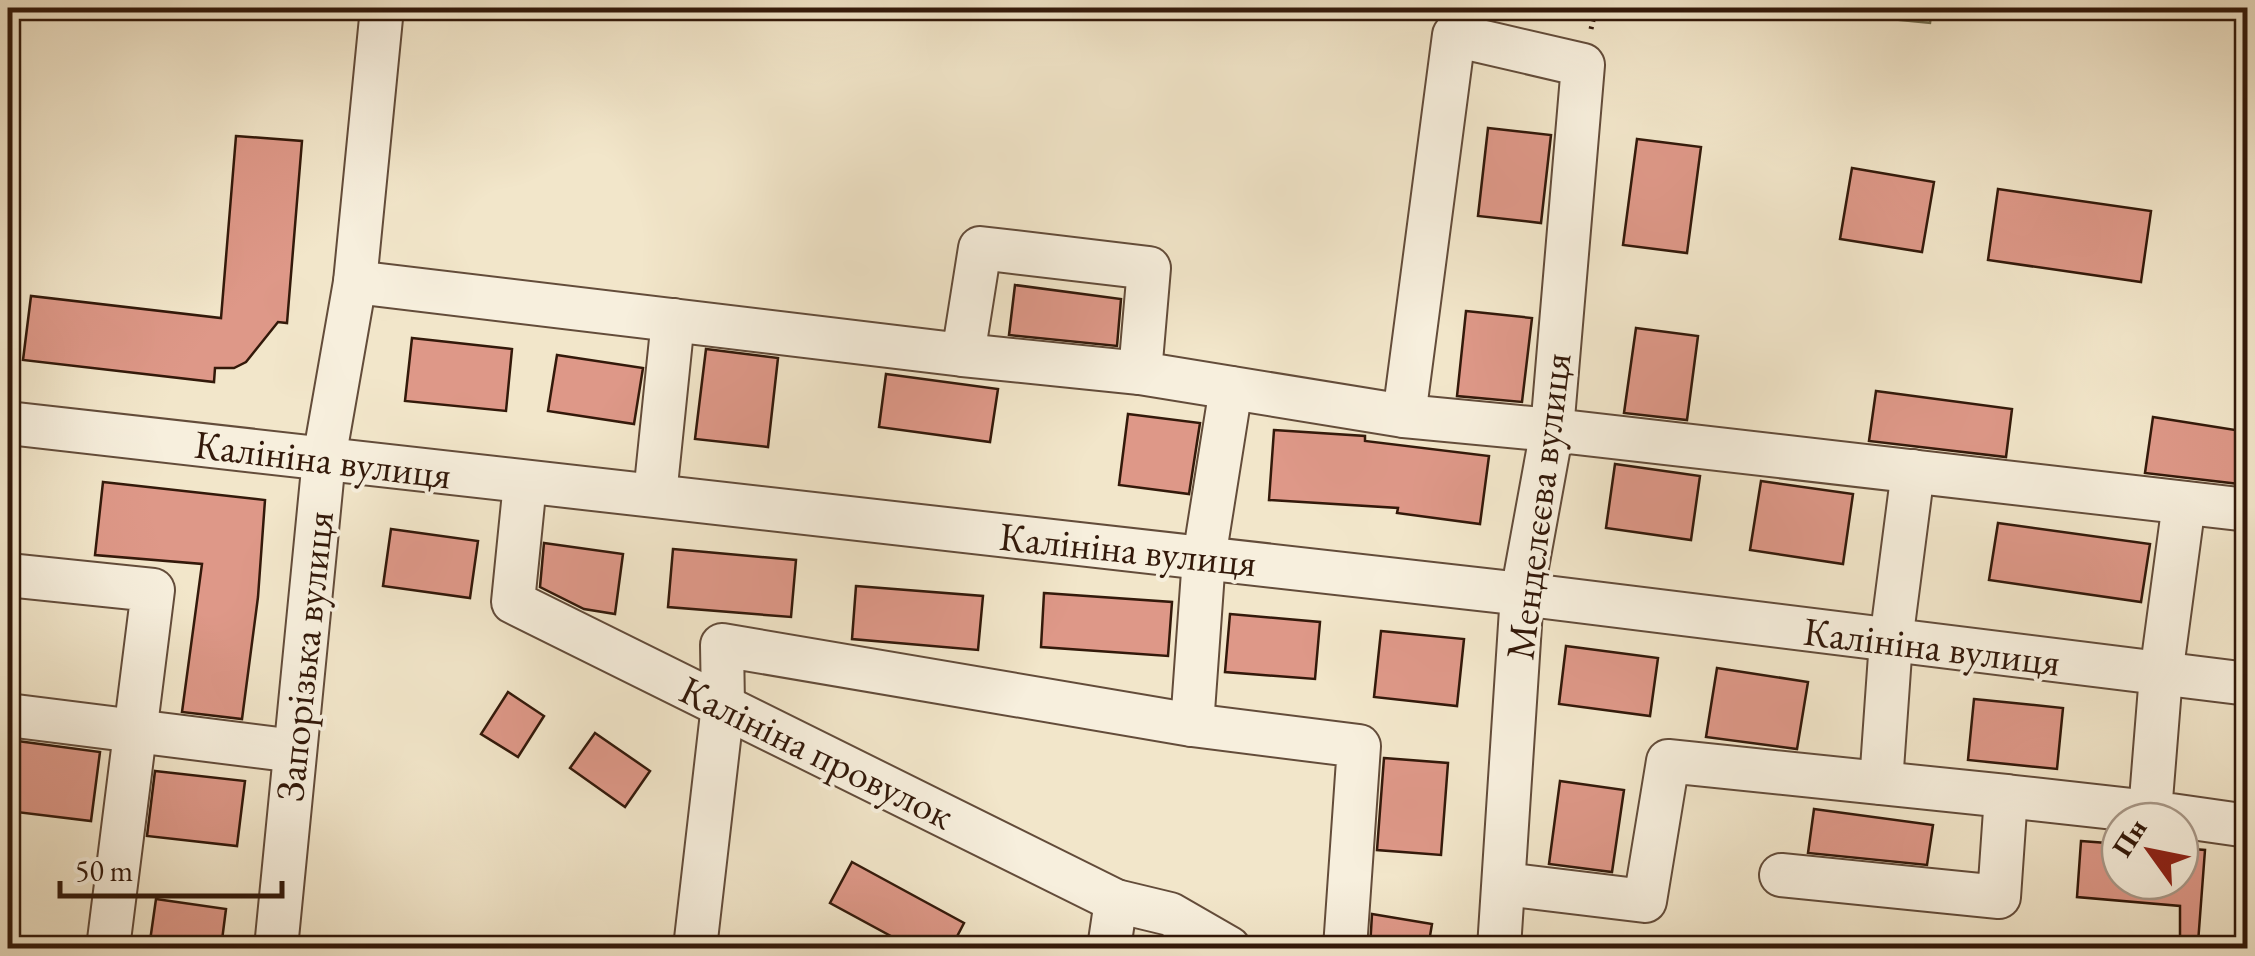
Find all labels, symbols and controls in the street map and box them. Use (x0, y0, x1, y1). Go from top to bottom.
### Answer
street label: Менделєєва вулиця (1493, 350, 1583, 662)
street label: Калініна вулиця (192, 417, 454, 501)
street label: Запорізька вулиця (263, 508, 345, 804)
street label: Калініна вулиця (997, 510, 1259, 588)
street label: Калініна вулиця (1801, 604, 2063, 688)
street label: Калініна провулок (671, 663, 963, 841)
north arrow (2100, 801, 2200, 901)
text: Пн (2104, 812, 2155, 863)
scale bar (60, 836, 282, 898)
text: 50 m (75, 851, 133, 890)

